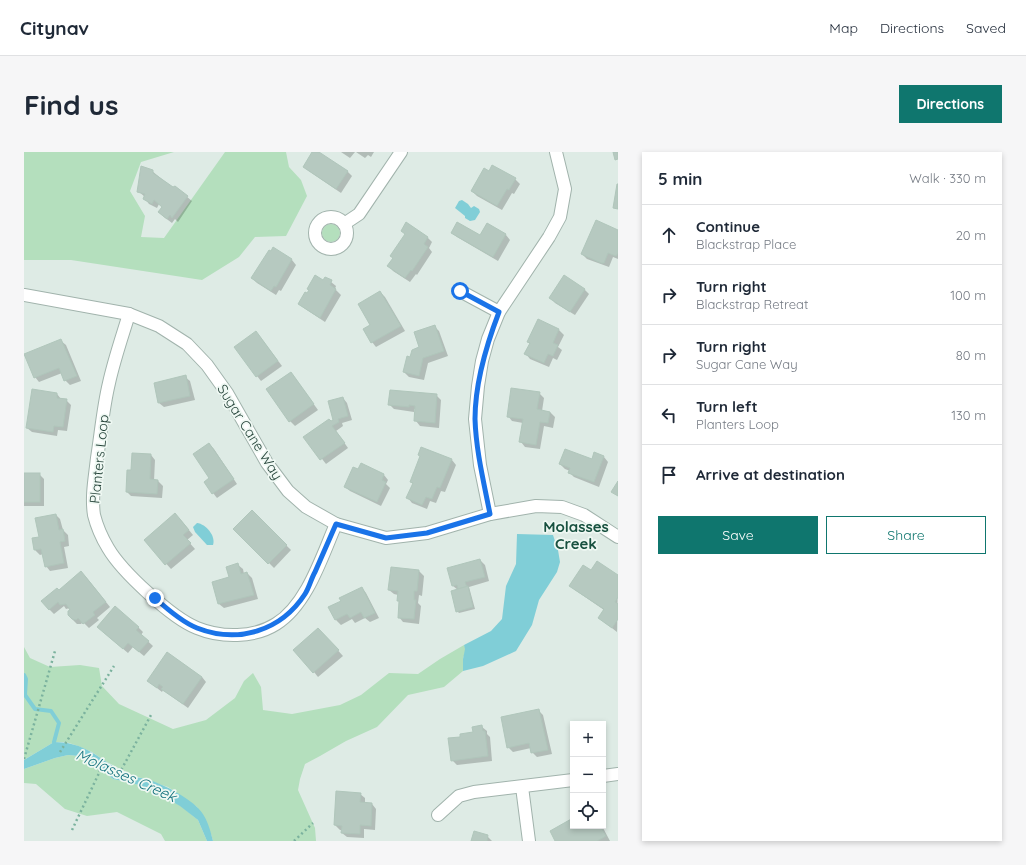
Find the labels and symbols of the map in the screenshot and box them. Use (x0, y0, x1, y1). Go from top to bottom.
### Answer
route start (451, 282, 469, 300)
street label: Sugar Cane Way (213, 381, 287, 483)
street label: Planters Loop (85, 414, 113, 504)
district label: Molasses Creek (543, 517, 609, 553)
route end (146, 589, 164, 607)
water label: Molasses Creek (73, 745, 181, 807)

